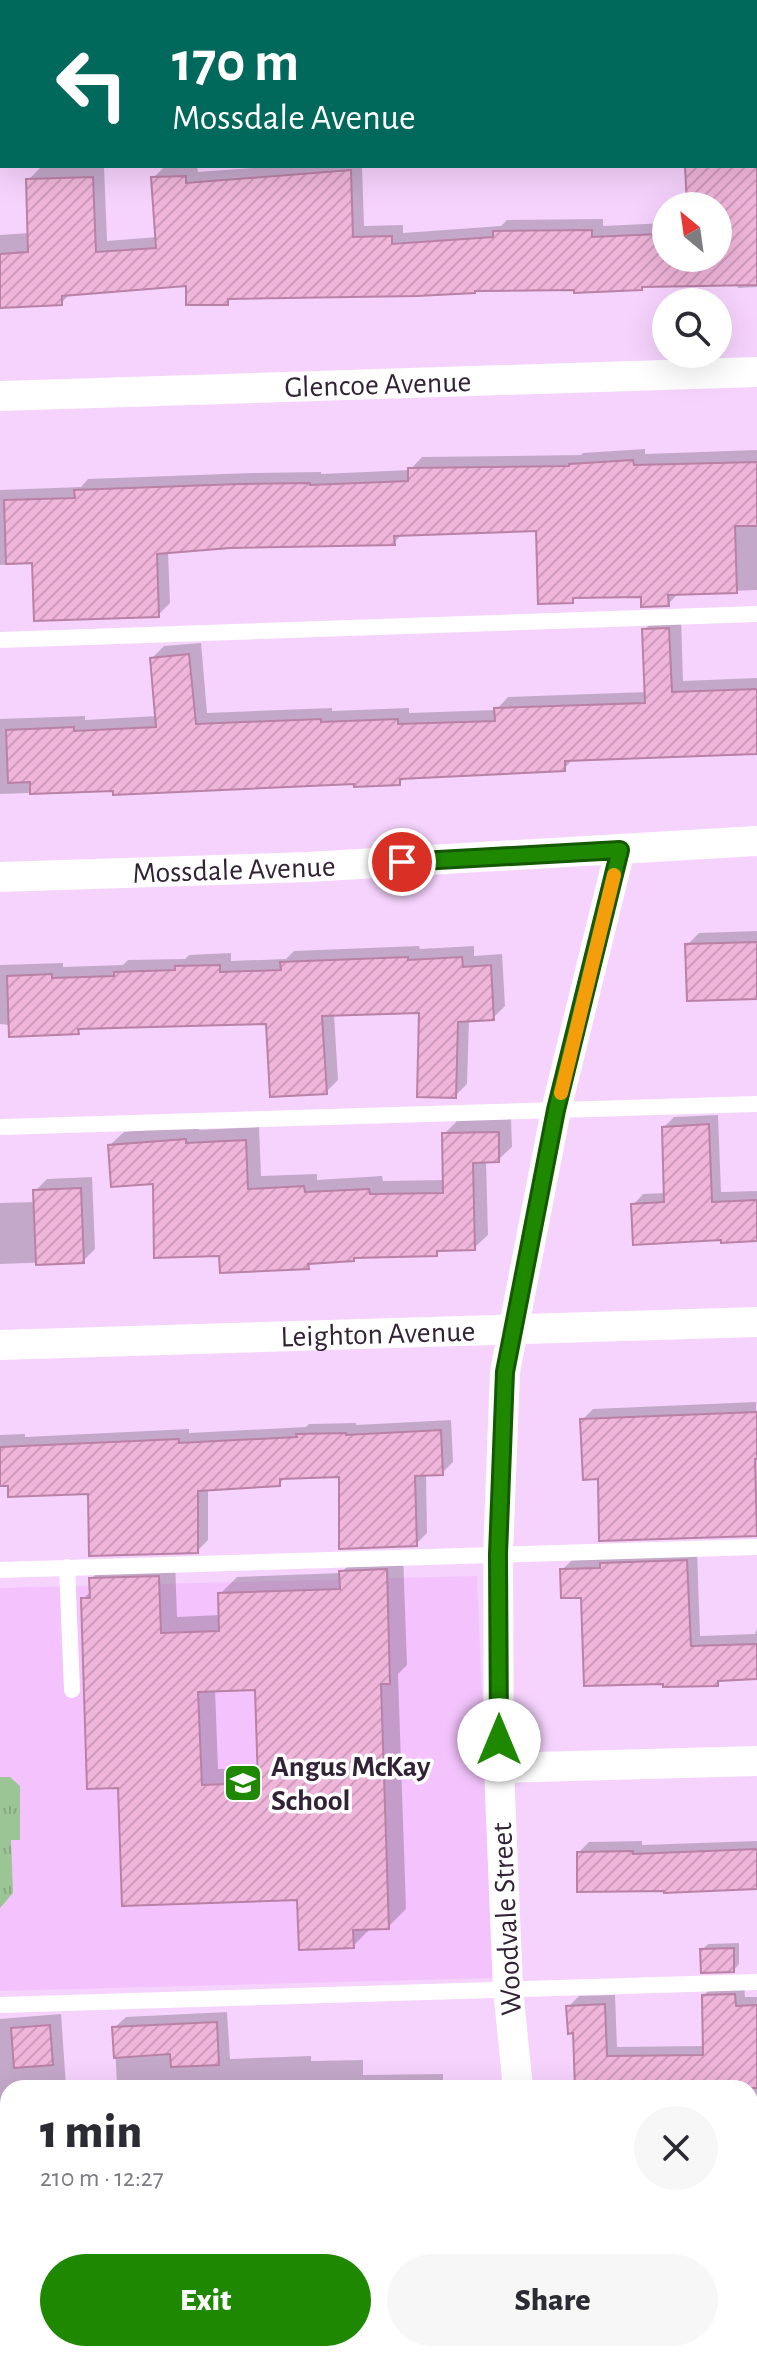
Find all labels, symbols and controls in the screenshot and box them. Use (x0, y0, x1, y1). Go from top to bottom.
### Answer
icon: left (40, 32, 144, 136)
text: 170 m (172, 35, 299, 91)
text: Mossdale Avenue (172, 100, 416, 136)
north arrow (652, 192, 732, 272)
map controls (652, 192, 732, 368)
button: search (652, 288, 732, 368)
street label: Glencoe Avenue (284, 367, 472, 403)
pin (368, 828, 436, 896)
icon: arrive (380, 840, 424, 884)
street label: Mossdale Avenue (132, 851, 336, 889)
street label: Leighton Avenue (280, 1317, 476, 1352)
position arrow (457, 1698, 541, 1782)
place label: Angus McKay School (271, 1752, 431, 1816)
school or university icon: Angus McKay School (222, 1762, 264, 1804)
street label: Woodvale Street (487, 1821, 527, 2016)
button: close (634, 2106, 718, 2190)
text: 1 min (40, 2109, 142, 2157)
text: 210 m · 12:27 (40, 2165, 164, 2191)
button: Exit (40, 2254, 371, 2346)
button: Share (387, 2254, 718, 2346)

